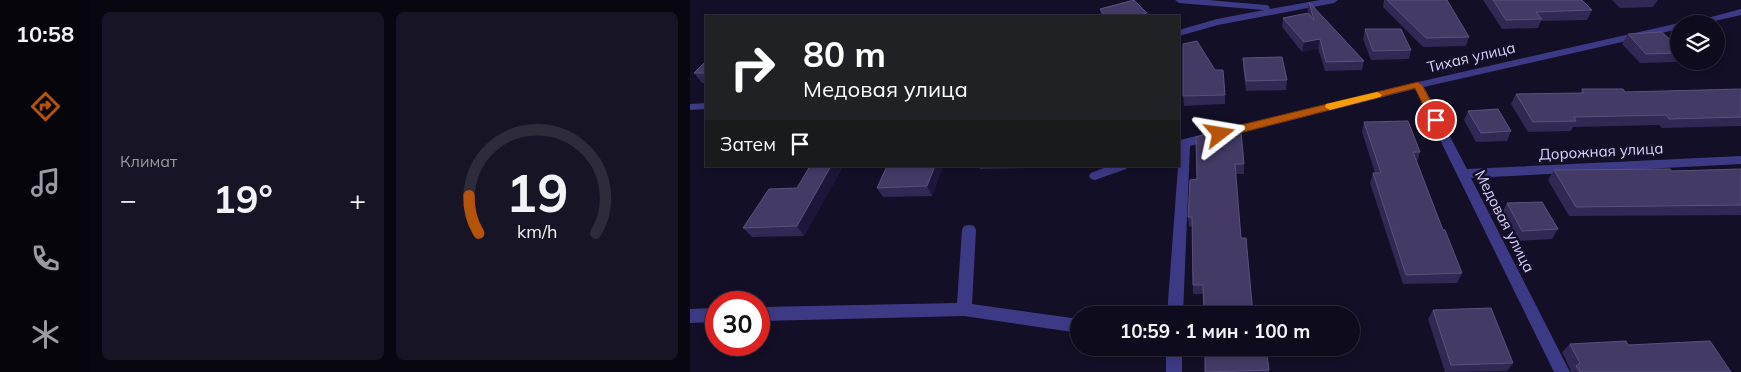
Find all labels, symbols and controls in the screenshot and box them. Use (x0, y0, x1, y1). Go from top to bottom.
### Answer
map controls (1670, 15, 1725, 70)
button: layers (1670, 15, 1725, 70)
text: 10:58 (16, 20, 74, 48)
text: 80 m (803, 32, 886, 76)
icon: right (720, 35, 785, 100)
street label: Тихая улица (1425, 38, 1517, 76)
text: Медовая улица (803, 75, 968, 103)
icon: directions (28, 89, 63, 124)
pin (1415, 99, 1457, 141)
icon: arrive (1422, 106, 1450, 134)
position arrow (1193, 107, 1245, 159)
icon: arrive (786, 130, 814, 158)
text: Затем (720, 132, 776, 156)
street label: Дорожная улица (1538, 138, 1664, 164)
text: Климат (120, 151, 177, 171)
text: 19 (506, 160, 568, 225)
icon: music (28, 165, 63, 200)
street label: Медовая улица (1471, 167, 1539, 275)
text: 19° (213, 175, 273, 223)
text: − (120, 182, 137, 217)
text: + (349, 182, 366, 217)
text: km/h (517, 220, 557, 242)
icon: phone (28, 241, 63, 276)
speed limit sign: 30 (705, 291, 770, 356)
icon: climate (28, 317, 63, 352)
text: 10:59 · 1 мин · 100 m (1120, 319, 1310, 343)

